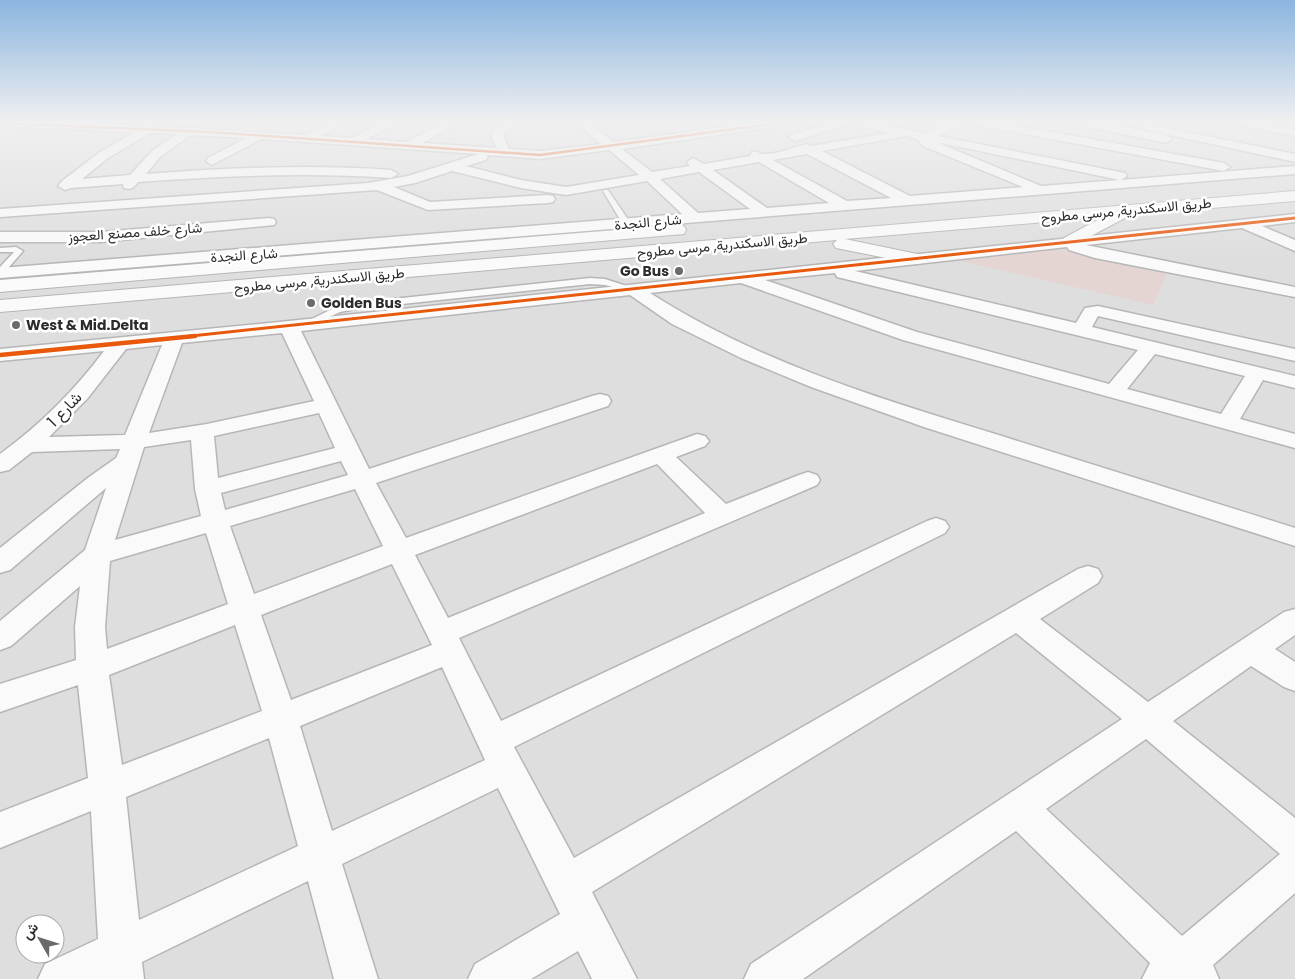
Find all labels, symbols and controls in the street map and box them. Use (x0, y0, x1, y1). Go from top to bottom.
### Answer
street label: طريق الاسكندرية, مرسى مطروح (1040, 193, 1212, 228)
street label: شارع النجدة (614, 209, 683, 236)
street label: شارع خلف مصنع العجوز (66, 217, 203, 248)
street label: طريق الاسكندرية, مرسى مطروح (636, 228, 808, 263)
street label: شارع النجدة (210, 243, 278, 268)
place label: Go Bus (620, 261, 669, 281)
street label: طريق الاسكندرية, مرسى مطروح (233, 263, 405, 298)
marker: Go Bus (673, 265, 685, 277)
place label: Golden Bus (321, 293, 402, 313)
marker: Golden Bus (305, 297, 317, 309)
place label: West & Mid.Delta (26, 315, 149, 335)
marker: West & Mid.Delta (10, 319, 22, 331)
street label: شارع 1 (42, 386, 87, 432)
north arrow (15, 914, 65, 964)
text: ش (17, 918, 43, 944)

